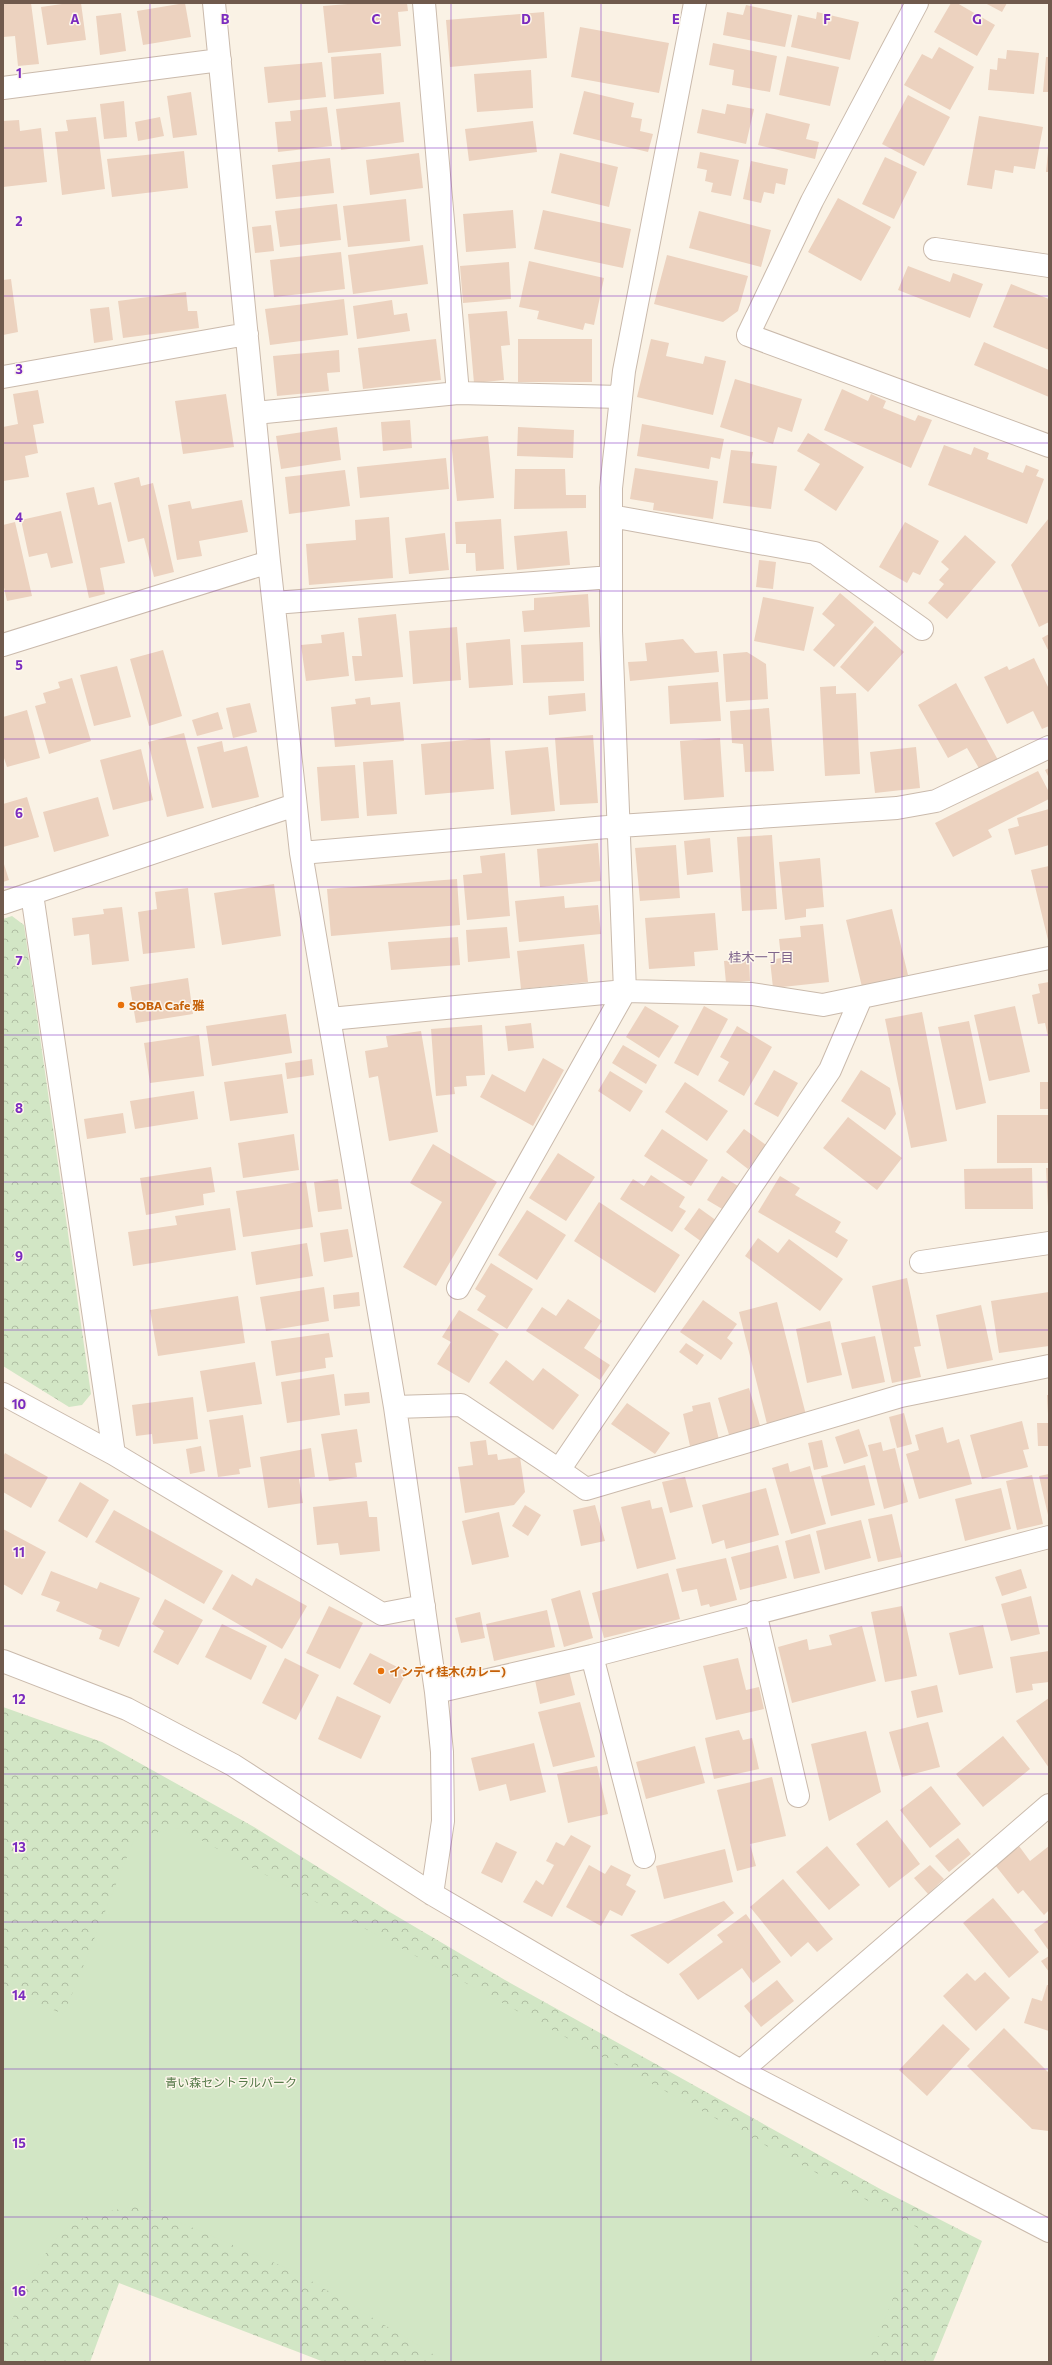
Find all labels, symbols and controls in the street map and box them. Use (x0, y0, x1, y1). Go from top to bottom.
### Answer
text: A (70, 11, 80, 27)
text: B (221, 11, 230, 27)
text: C (372, 11, 381, 27)
text: D (521, 11, 531, 27)
text: E (672, 11, 680, 27)
text: F (823, 11, 831, 27)
text: G (972, 11, 982, 27)
text: 1 (16, 65, 22, 81)
text: 2 (15, 213, 23, 229)
text: 3 (15, 361, 23, 377)
text: 4 (15, 509, 23, 525)
text: 5 (15, 657, 23, 673)
text: 6 (15, 805, 23, 821)
district label: 桂木一丁目 (728, 949, 794, 965)
text: 7 (15, 952, 23, 968)
place label: SOBA Cafe 雅 (129, 998, 205, 1012)
marker: SOBA Cafe 雅 (116, 1000, 126, 1010)
text: 8 (15, 1100, 23, 1116)
text: 9 (15, 1248, 23, 1264)
text: 10 (12, 1396, 27, 1412)
text: 11 (13, 1544, 25, 1560)
place label: インディ桂木(カレー) (389, 1664, 506, 1678)
marker: インディ桂木(カレー) (376, 1666, 386, 1676)
text: 12 (12, 1691, 26, 1707)
text: 13 (12, 1839, 26, 1855)
text: 14 (12, 1987, 26, 2003)
park label: 青い森セントラルパーク (165, 2075, 297, 2089)
text: 15 (12, 2135, 26, 2151)
text: 16 (12, 2283, 26, 2299)

